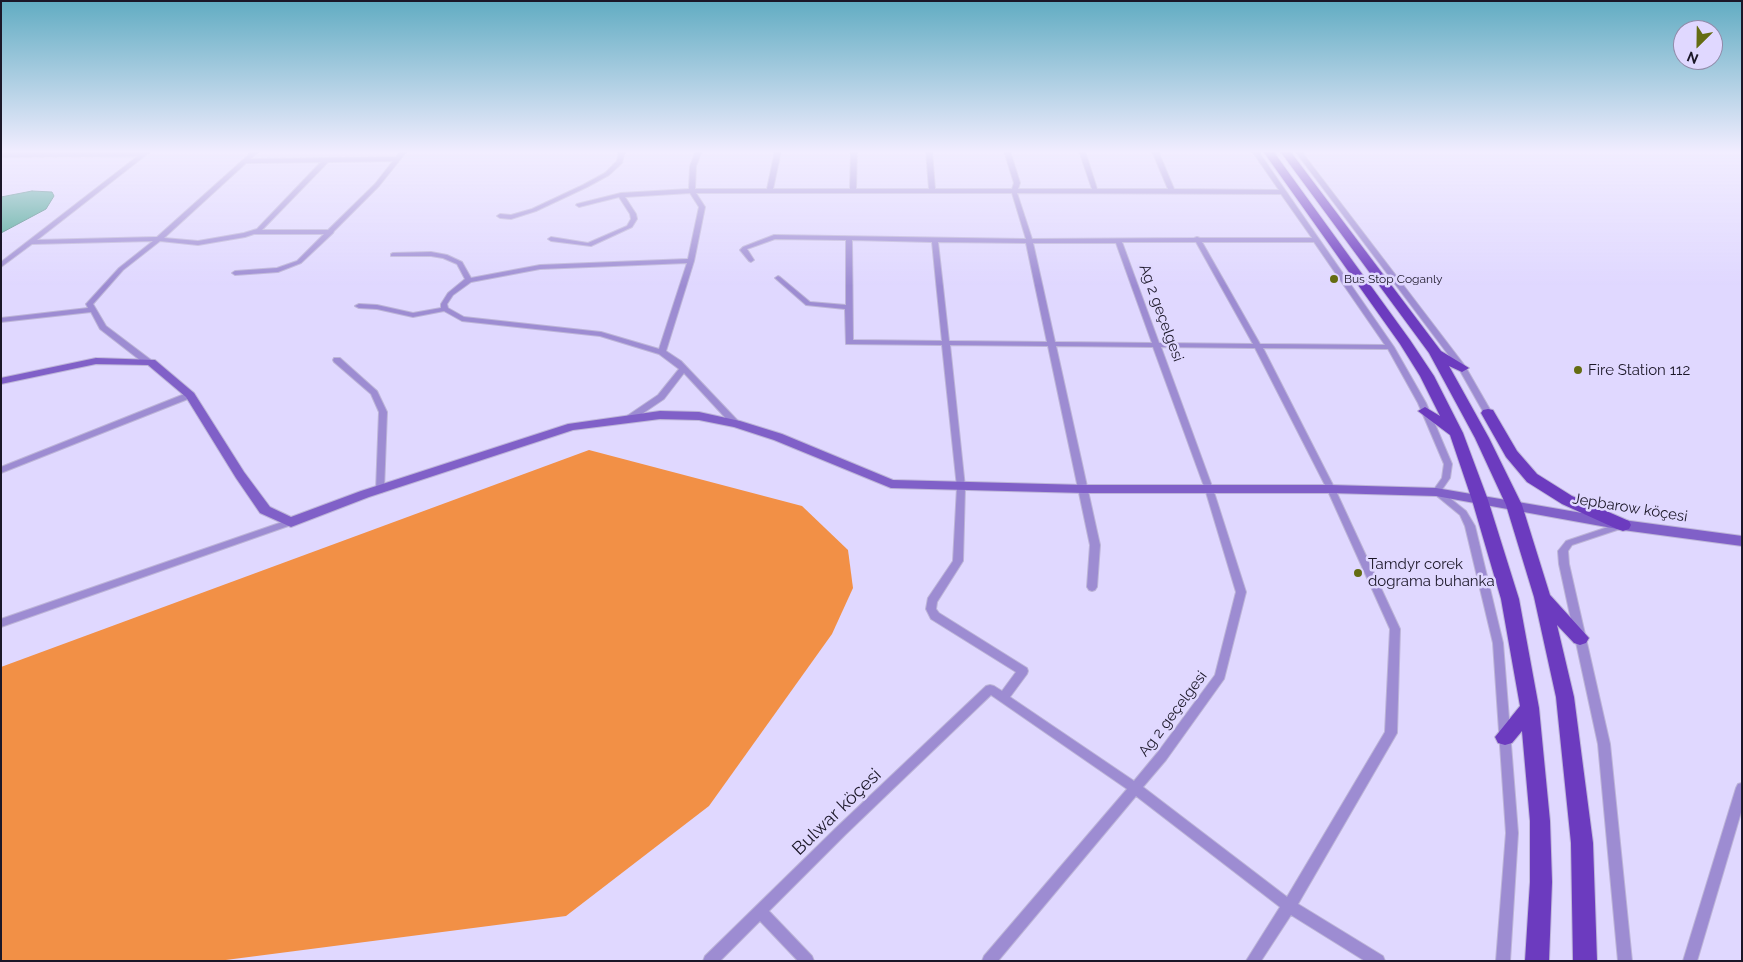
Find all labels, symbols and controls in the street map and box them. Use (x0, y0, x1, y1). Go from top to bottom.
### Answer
north arrow (1673, 20, 1723, 70)
text: N (1684, 48, 1701, 67)
street label: Ag 2 geçelgesi (1135, 262, 1187, 364)
place label: Bus Stop Coganly (1344, 272, 1443, 286)
marker: Bus Stop Coganly (1328, 273, 1340, 285)
place label: Fire Station 112 (1588, 361, 1690, 379)
marker: Fire Station 112 (1572, 364, 1584, 376)
street label: Jepbarow köçesi (1571, 490, 1689, 526)
place label: Tamdyr corek dograma buhanka (1368, 555, 1495, 590)
marker: Tamdyr corek dograma buhanka (1352, 567, 1364, 579)
street label: Ag 2 geçelgesi (1135, 668, 1211, 760)
street label: Bulwar köçesi (788, 764, 886, 860)

